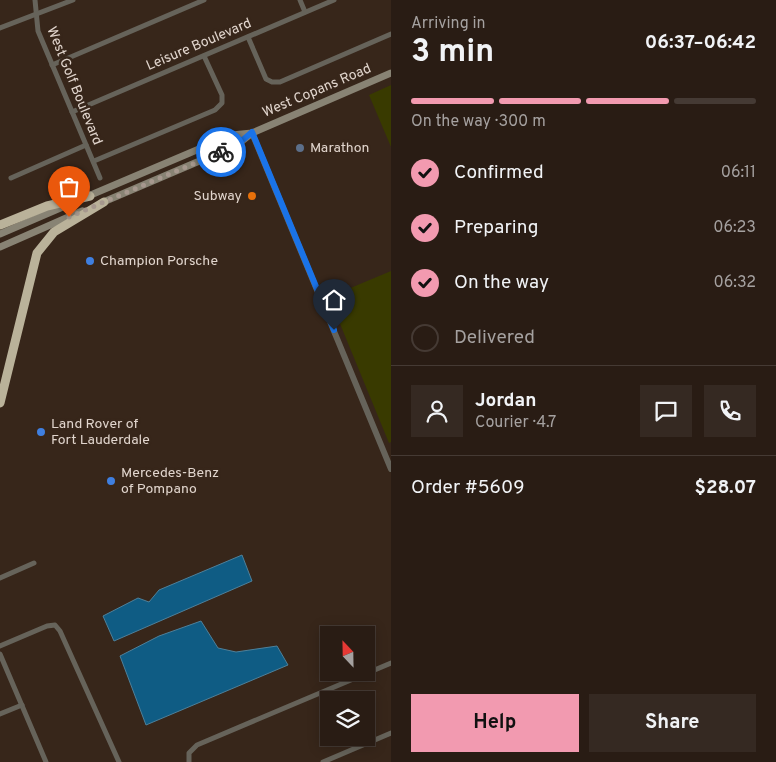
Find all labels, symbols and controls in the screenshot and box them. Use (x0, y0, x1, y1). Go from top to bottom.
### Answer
text: Arriving in (411, 14, 486, 34)
street label: Leisure Boulevard (144, 15, 254, 75)
street label: West Golf Boulevard (42, 24, 106, 148)
text: 06:37–06:42 (645, 31, 756, 55)
text: 3 min (411, 33, 494, 73)
street label: West Copans Road (260, 60, 374, 122)
text: On the way · 300 m (411, 112, 546, 132)
courier (196, 127, 246, 177)
icon: bike (207, 138, 235, 166)
place label: Marathon (310, 140, 369, 157)
marker: Marathon (294, 142, 306, 154)
icon: check (411, 159, 439, 187)
text: Confirmed (454, 161, 544, 185)
text: 06:11 (721, 163, 756, 183)
pin (48, 166, 90, 217)
icon: bag (55, 173, 83, 201)
place label: Subway (193, 188, 242, 205)
marker: Subway (246, 190, 258, 202)
icon: check (411, 214, 439, 242)
text: Preparing (454, 216, 538, 240)
text: 06:23 (713, 218, 756, 238)
place label: Champion Porsche (100, 253, 218, 270)
marker: Champion Porsche (84, 255, 96, 267)
icon: check (411, 269, 439, 297)
text: On the way (454, 271, 549, 295)
text: 06:32 (713, 273, 756, 293)
pin (313, 279, 355, 330)
icon: home (320, 286, 348, 314)
text: Delivered (454, 326, 535, 350)
button: person (411, 385, 463, 437)
button: chat (640, 385, 692, 437)
button: phone (704, 385, 756, 437)
text: Jordan (475, 389, 537, 413)
text: Courier · 4.7 (475, 413, 556, 433)
place label: Land Rover of Fort Lauderdale (51, 416, 150, 449)
marker: Land Rover of Fort Lauderdale (35, 426, 47, 438)
place label: Mercedes-Benz of Pompano (121, 465, 219, 498)
marker: Mercedes-Benz of Pompano (105, 475, 117, 487)
text: Order #5609 (411, 476, 524, 500)
text: $28.07 (694, 476, 756, 500)
north arrow (320, 626, 375, 681)
map controls (320, 626, 375, 746)
button: layers (320, 691, 375, 746)
button: Help (411, 694, 579, 752)
button: Share (589, 694, 756, 752)

